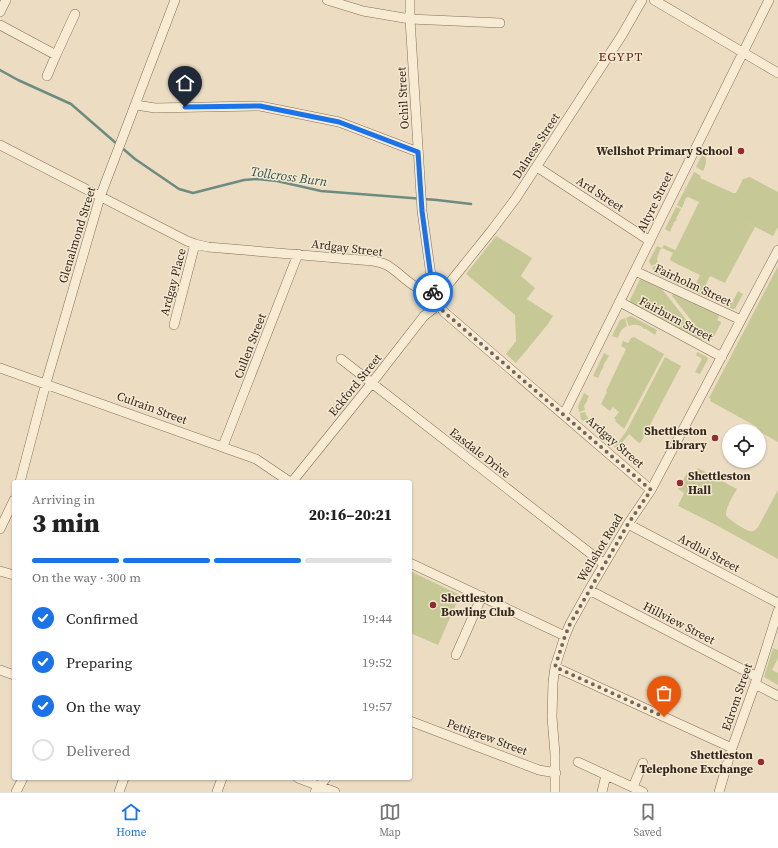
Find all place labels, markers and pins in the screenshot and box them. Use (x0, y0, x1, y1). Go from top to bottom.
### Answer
pin (168, 66, 202, 107)
place label: Wellshot Primary School (596, 143, 733, 159)
marker: Wellshot Primary School (736, 146, 746, 156)
place label: Shettleston Library (644, 423, 708, 453)
marker: Shettleston Library (710, 433, 720, 443)
place label: Shettleston Hall (688, 468, 751, 498)
marker: Shettleston Hall (675, 478, 685, 488)
place label: Shettleston Bowling Club (441, 590, 515, 620)
marker: Shettleston Bowling Club (428, 600, 438, 610)
pin (647, 676, 681, 717)
place label: Shettleston Telephone Exchange (640, 747, 754, 777)
marker: Shettleston Telephone Exchange (756, 757, 766, 767)

